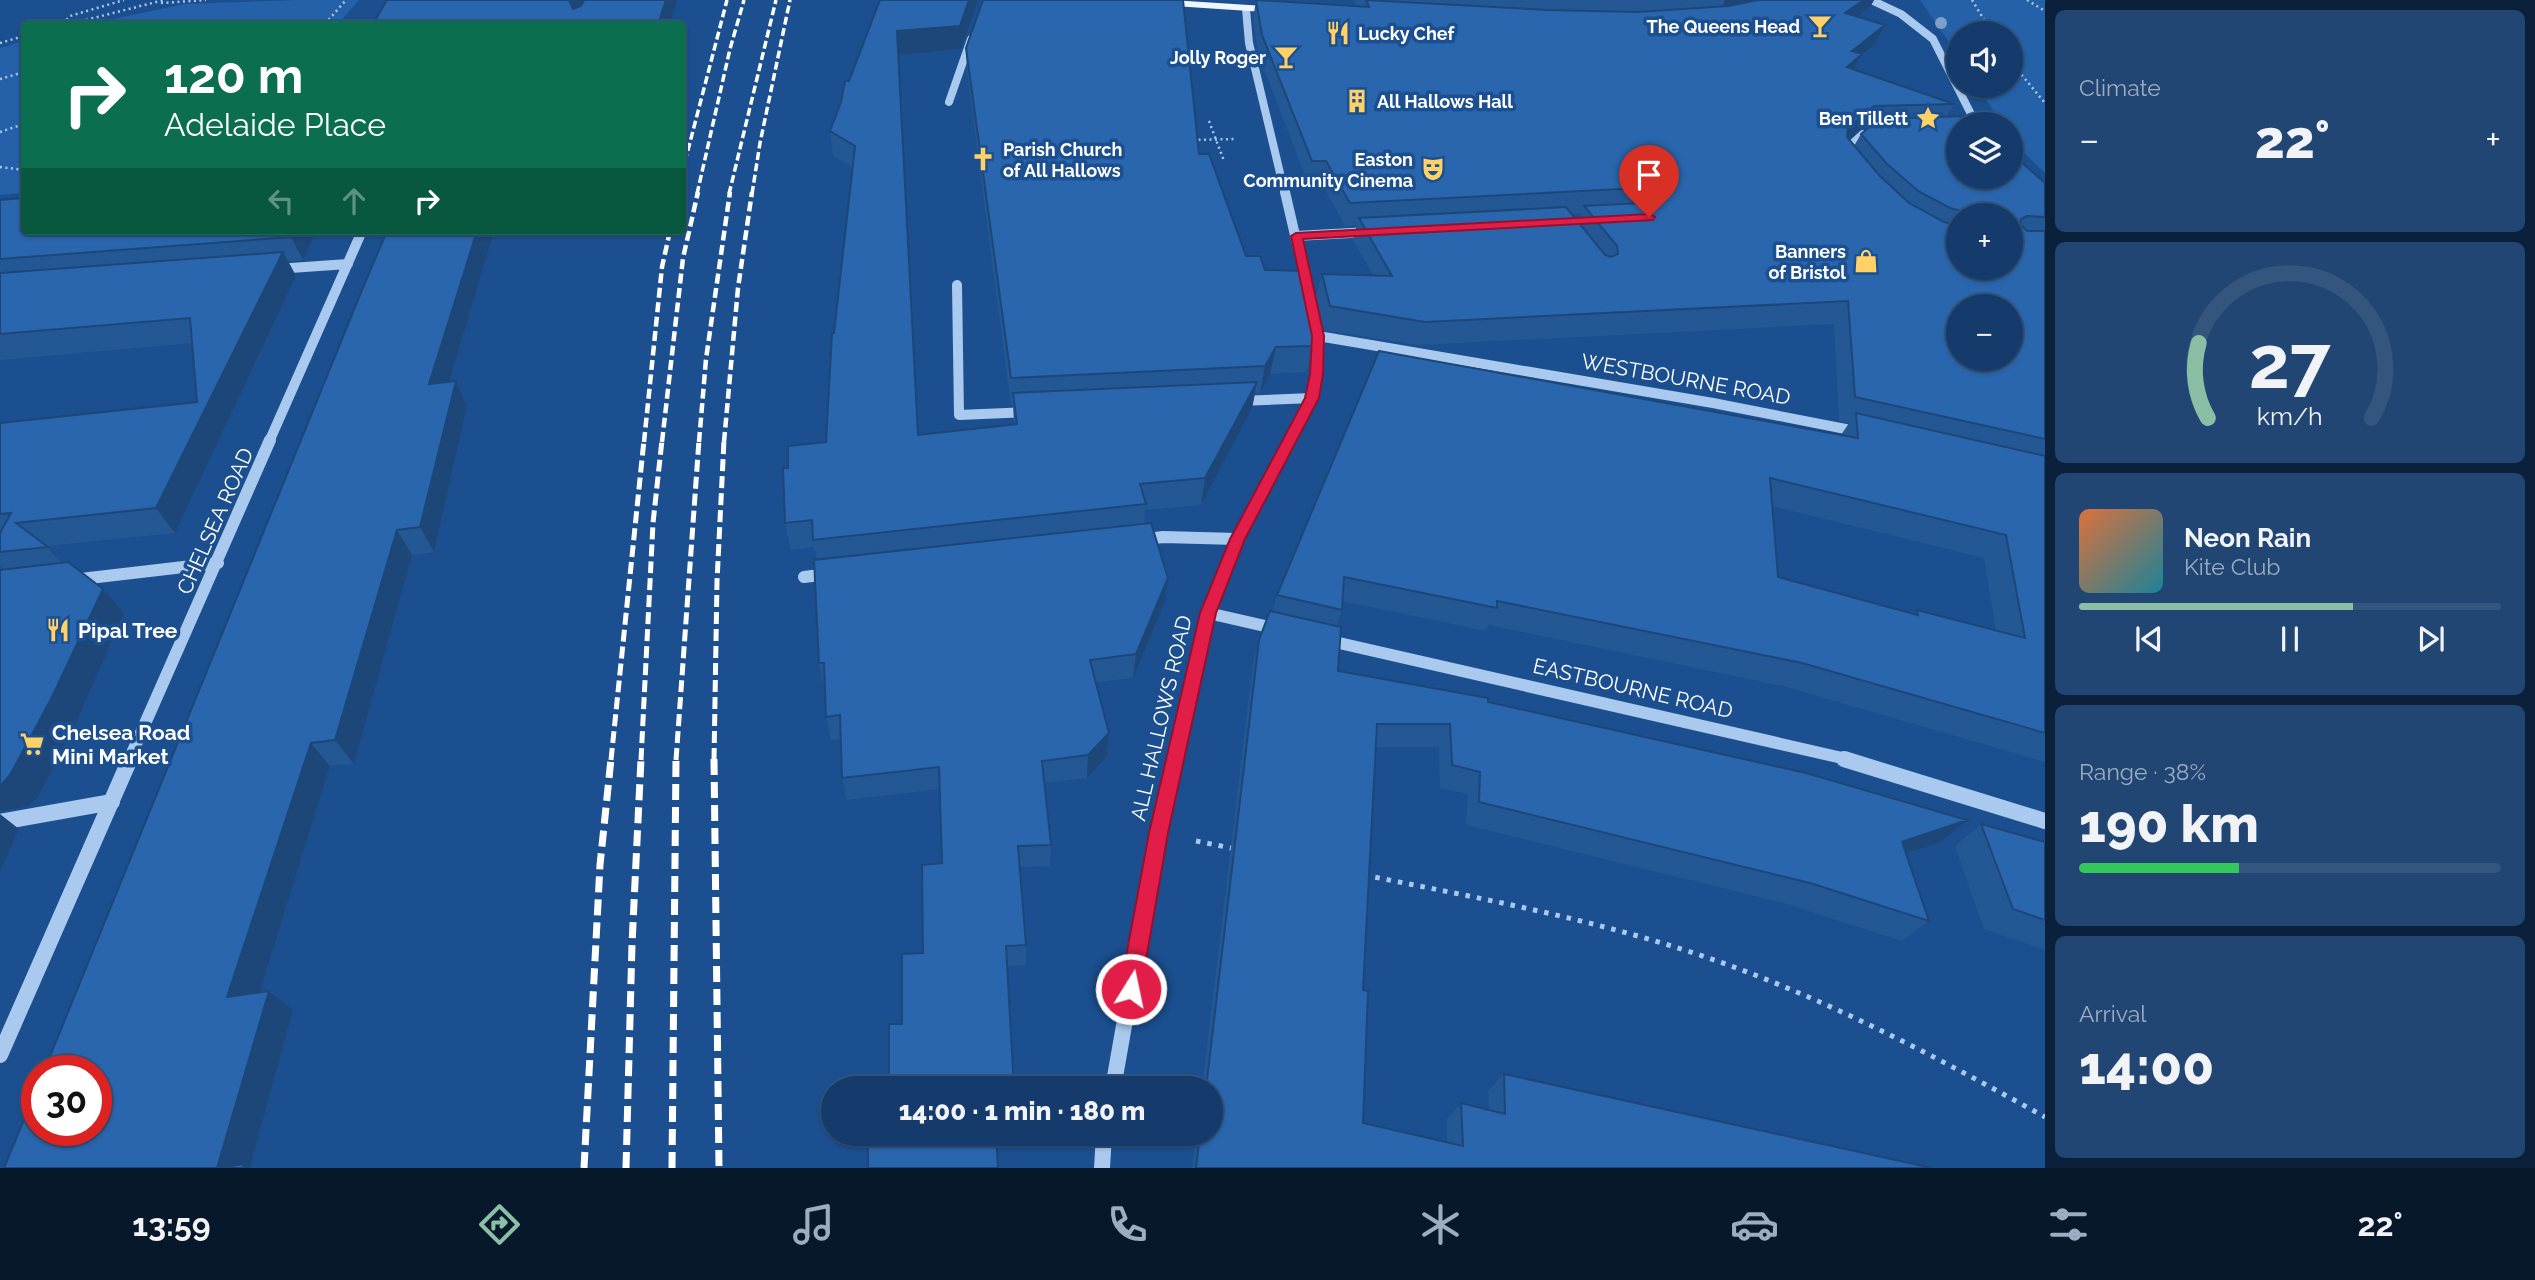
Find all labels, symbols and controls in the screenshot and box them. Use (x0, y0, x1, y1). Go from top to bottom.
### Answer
bar icon: The Queens Head (1806, 12, 1834, 40)
place label: The Queens Head (1647, 16, 1800, 37)
restaurant icon: Lucky Chef (1324, 19, 1352, 47)
map controls (1946, 21, 2023, 371)
button: sound (1946, 21, 2023, 98)
place label: Lucky Chef (1358, 23, 1456, 44)
bar icon: Jolly Roger (1272, 43, 1300, 71)
text: 120 m (164, 47, 303, 104)
place label: Jolly Roger (1170, 47, 1266, 68)
icon: right (49, 49, 140, 140)
text: Climate (2079, 74, 2161, 101)
building icon: All Hallows Hall (1343, 87, 1371, 115)
place label: All Hallows Hall (1377, 91, 1513, 112)
place icon: Ben Tillett (1914, 104, 1942, 132)
text: Adelaide Place (164, 106, 386, 143)
place label: Ben Tillett (1819, 108, 1908, 129)
text: 22° (2255, 109, 2330, 170)
button: layers (1946, 112, 2023, 189)
text: − (2079, 117, 2099, 162)
text: + (2485, 117, 2501, 162)
place label: Parish Church of All Hallows (1003, 139, 1122, 181)
church icon: Parish Church of All Hallows (969, 145, 997, 173)
pin (1619, 145, 1679, 217)
place label: Easton Community Cinema (1243, 149, 1413, 191)
theatre icon: Easton Community Cinema (1419, 155, 1447, 183)
icon: arrive (1630, 156, 1668, 194)
icon: left (262, 182, 300, 220)
icon: ahead (335, 182, 373, 220)
icon: right (408, 182, 446, 220)
button: + (1946, 203, 2023, 280)
place label: Banners of Bristol (1769, 241, 1846, 283)
shop icon: Banners of Bristol (1852, 247, 1880, 275)
button: − (1946, 294, 2023, 371)
text: 27 (2249, 321, 2331, 406)
street label: WESTBOURNE ROAD (1579, 348, 1793, 410)
text: km/h (2257, 401, 2323, 431)
street label: CHELSEA ROAD (172, 444, 258, 598)
text: Neon Rain (2184, 523, 2311, 553)
text: Kite Club (2184, 553, 2281, 580)
street label: ALL HALLOWS ROAD (1125, 613, 1197, 823)
restaurant icon: Pipal Tree (44, 616, 72, 644)
place label: Pipal Tree (78, 618, 178, 643)
icon: previous (2130, 620, 2168, 658)
icon: pause (2271, 620, 2309, 658)
icon: next (2412, 620, 2450, 658)
street label: EASTBOURNE ROAD (1531, 653, 1735, 723)
place label: Chelsea Road Mini Market (52, 720, 190, 769)
supermarket icon: Chelsea Road Mini Market (18, 730, 46, 758)
text: Range · 38% (2079, 758, 2206, 785)
text: 190 km (2079, 793, 2259, 854)
position arrow (1094, 952, 1168, 1026)
text: Arrival (2079, 1000, 2146, 1027)
text: 14:00 (2079, 1035, 2214, 1096)
speed limit sign: 30 (21, 1055, 112, 1146)
text: 14:00 · 1 min · 180 m (899, 1096, 1145, 1126)
icon: directions (475, 1200, 524, 1249)
icon: music (789, 1200, 838, 1249)
icon: phone (1103, 1200, 1152, 1249)
icon: climate (1416, 1200, 1465, 1249)
icon: car (1730, 1200, 1779, 1249)
icon: filters (2044, 1200, 2093, 1249)
text: 13:59 (132, 1206, 211, 1243)
text: 22° (2358, 1206, 2403, 1243)

